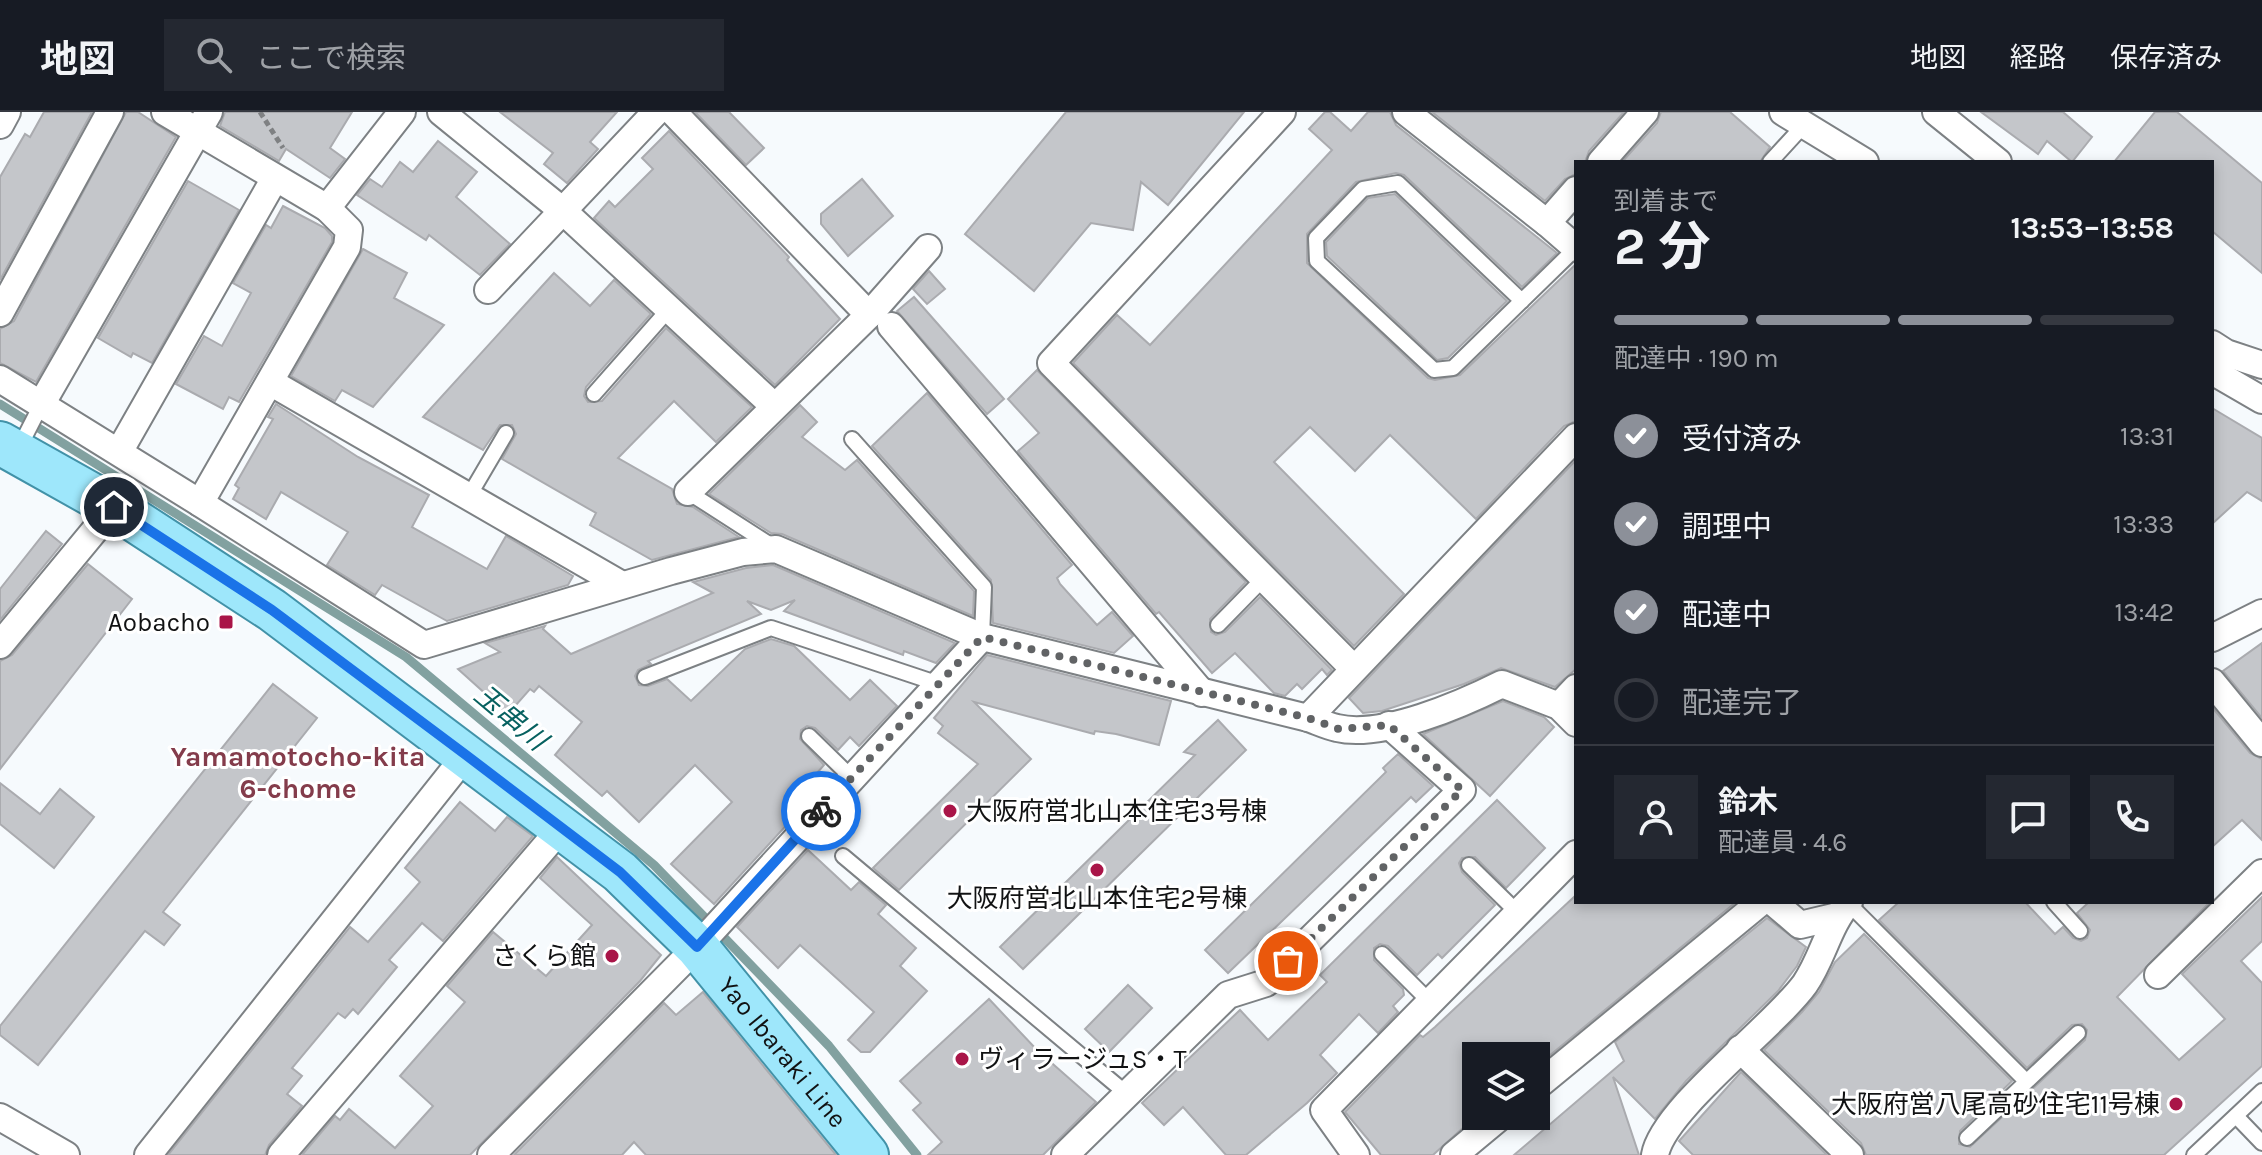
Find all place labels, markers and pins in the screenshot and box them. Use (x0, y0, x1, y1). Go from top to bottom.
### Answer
pin (80, 473, 148, 541)
place label: Aobacho (108, 607, 210, 638)
marker: Aobacho (217, 613, 235, 631)
place label: 大阪府営北山本住宅3号棟 (966, 796, 1267, 827)
marker: 大阪府営北山本住宅3号棟 (941, 802, 959, 820)
marker: 大阪府営北山本住宅2号棟 (1088, 861, 1106, 879)
place label: 大阪府営北山本住宅2号棟 (946, 883, 1248, 914)
pin (1254, 927, 1322, 995)
place label: さくら館 (492, 941, 596, 972)
marker: さくら館 (603, 947, 621, 965)
place label: ヴィラージュS・T (978, 1044, 1186, 1075)
marker: ヴィラージュS・T (953, 1050, 971, 1068)
place label: 大阪府営八尾高砂住宅11号棟 (1831, 1089, 2160, 1120)
marker: 大阪府営八尾高砂住宅11号棟 (2167, 1095, 2185, 1113)

